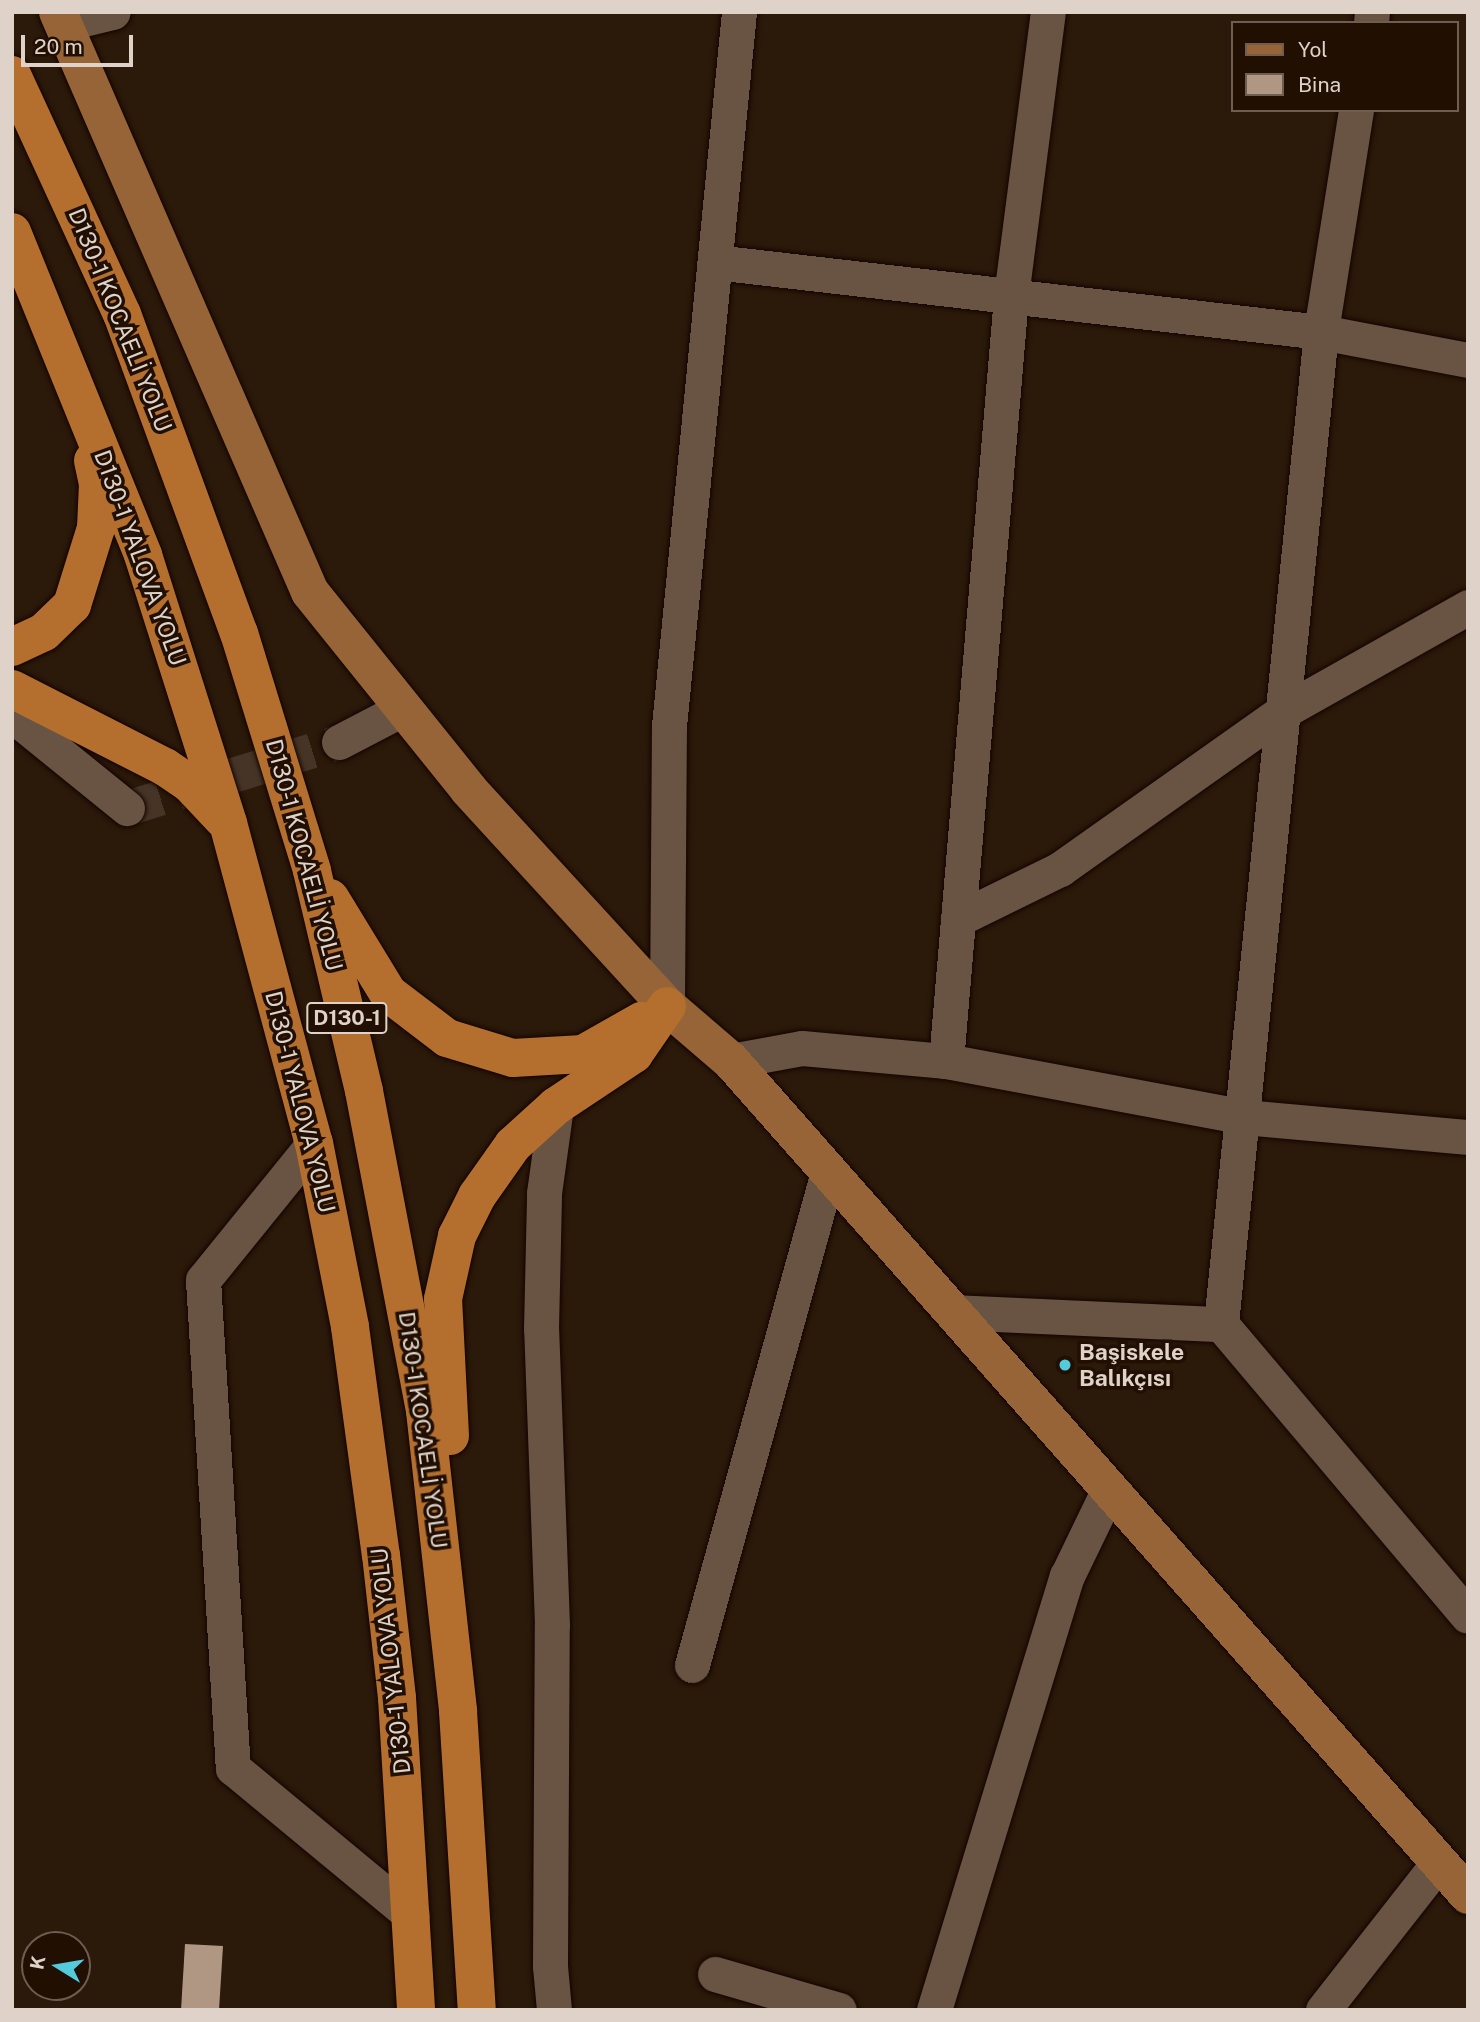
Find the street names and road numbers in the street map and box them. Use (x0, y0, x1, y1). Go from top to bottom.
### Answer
street label: D130-1 KOCAELİ YOLU (62, 204, 178, 436)
street label: D130-1 YALOVA YOLU (88, 446, 192, 670)
street label: D130-1 KOCAELİ YOLU (260, 736, 348, 974)
street label: D130-1 YALOVA YOLU (259, 988, 341, 1216)
road number: D130-1 (305, 1000, 389, 1036)
street label: D130-1 KOCAELİ YOLU (393, 1310, 453, 1550)
street label: D130-1 YALOVA YOLU (365, 1547, 417, 1775)

